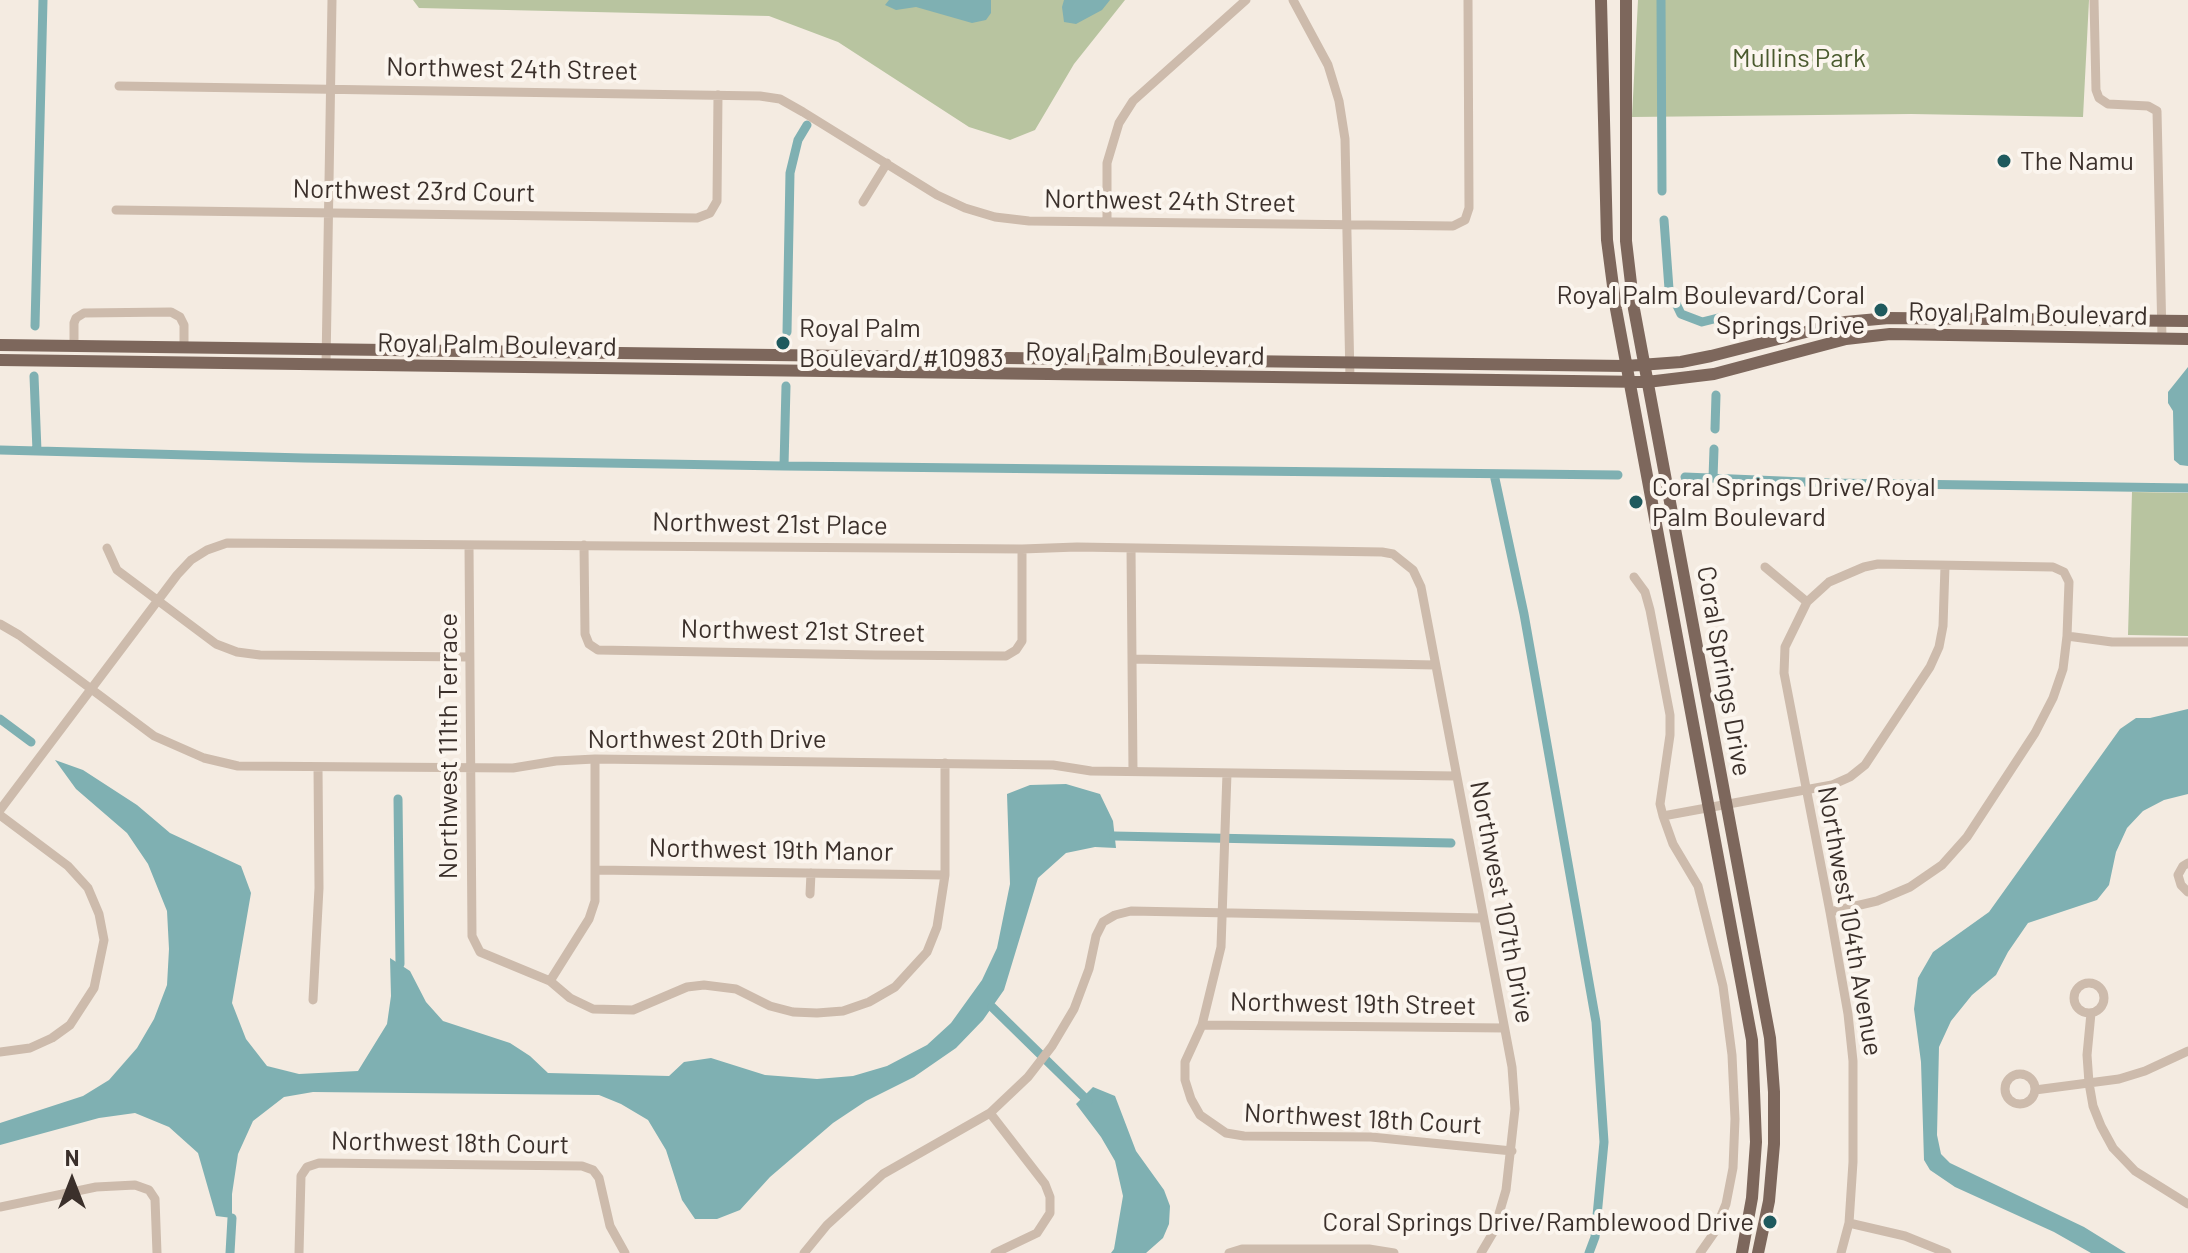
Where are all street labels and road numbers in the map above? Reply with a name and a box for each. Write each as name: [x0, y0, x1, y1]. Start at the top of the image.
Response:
street label: Northwest 24th Street: [386, 51, 638, 87]
street label: Northwest 23rd Court: [292, 173, 536, 209]
street label: Northwest 24th Street: [1044, 183, 1296, 219]
street label: Royal Palm Boulevard: [1908, 296, 2148, 332]
street label: Royal Palm Boulevard: [377, 327, 617, 363]
street label: Royal Palm Boulevard: [1025, 336, 1265, 372]
street label: Northwest 21st Place: [652, 506, 888, 542]
street label: Coral Springs Drive: [1690, 564, 1758, 778]
street label: Northwest 111th Terrace: [432, 613, 464, 879]
street label: Northwest 21st Street: [680, 613, 926, 649]
street label: Northwest 20th Drive: [587, 723, 827, 755]
street label: Northwest 107th Drive: [1463, 778, 1541, 1026]
street label: Northwest 104th Avenue: [1811, 784, 1889, 1058]
street label: Northwest 19th Manor: [648, 832, 894, 868]
street label: Northwest 19th Street: [1230, 986, 1476, 1022]
street label: Northwest 18th Court: [1243, 1097, 1483, 1141]
street label: Northwest 18th Court: [331, 1125, 569, 1161]

